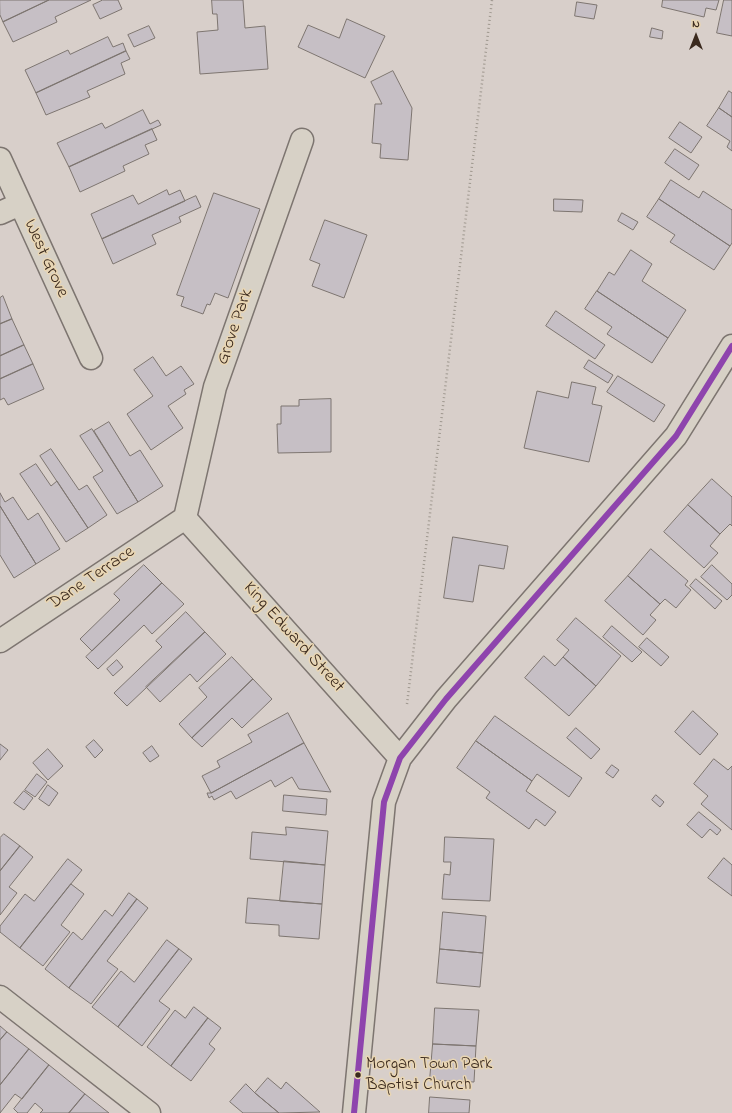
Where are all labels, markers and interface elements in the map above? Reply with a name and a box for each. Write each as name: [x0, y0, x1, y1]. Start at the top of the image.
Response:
north arrow: [676, 16, 716, 56]
text: N: [692, 16, 700, 32]
street label: West Grove: [18, 217, 72, 301]
street label: Grove Park: [213, 286, 259, 368]
street label: Dane Terrace: [45, 542, 139, 616]
street label: King Edward Street: [238, 578, 348, 698]
place label: Morgan Town Park Baptist Church: [366, 1055, 492, 1095]
marker: Morgan Town Park Baptist Church: [353, 1070, 363, 1080]

